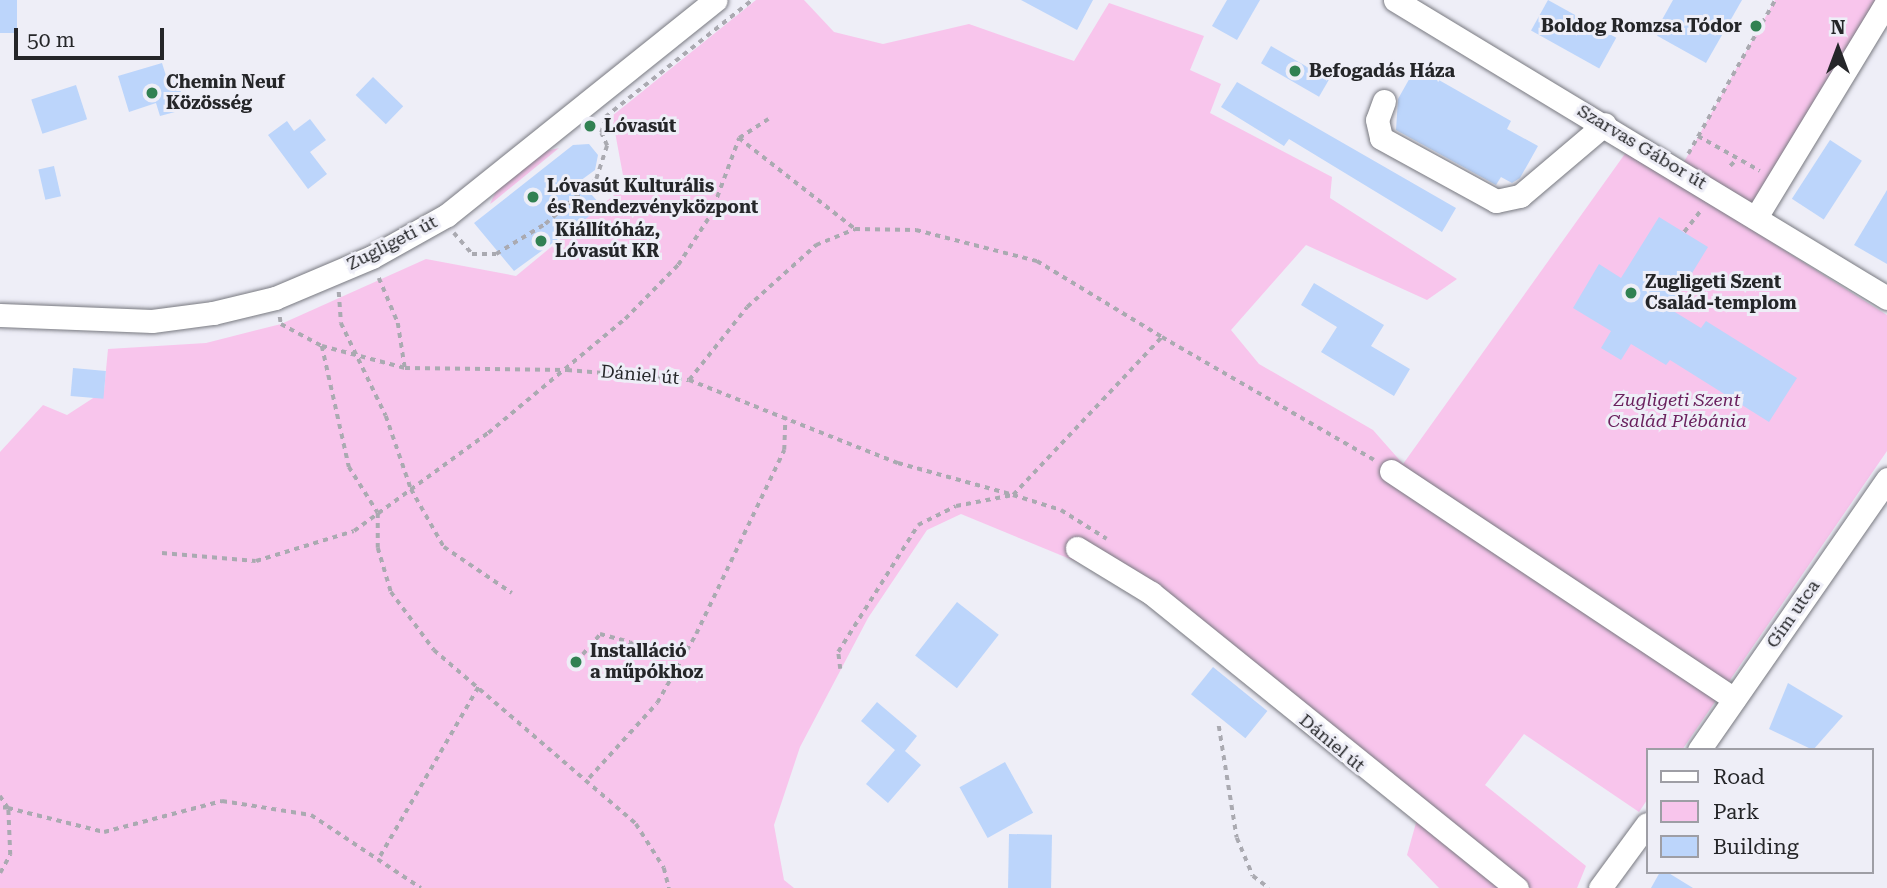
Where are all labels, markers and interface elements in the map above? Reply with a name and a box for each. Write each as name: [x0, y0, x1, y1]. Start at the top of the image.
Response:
scale bar: [18, 14, 168, 58]
north arrow: [1803, 14, 1873, 84]
place label: Boldog Romzsa Tódor: [1541, 15, 1742, 37]
text: N: [1831, 16, 1845, 39]
marker: Boldog Romzsa Tódor: [1748, 18, 1764, 34]
text: 50 m: [27, 28, 75, 52]
place label: Befogadás Háza: [1309, 60, 1455, 82]
marker: Befogadás Háza: [1287, 63, 1303, 79]
place label: Chemin Neuf Közösség: [166, 72, 285, 114]
marker: Chemin Neuf Közösség: [144, 85, 160, 101]
street label: Szarvas Gábor út: [1574, 100, 1710, 194]
place label: Lóvasút: [604, 115, 676, 137]
marker: Lóvasút: [582, 118, 598, 134]
place label: Lóvasút Kulturális és Rendezvényközpont: [547, 176, 758, 218]
marker: Lóvasút Kulturális és Rendezvényközpont: [525, 189, 541, 205]
street label: Zugligeti út: [343, 211, 441, 275]
place label: Kiállítóház, Lóvasút KR: [555, 220, 660, 262]
marker: Kiállítóház, Lóvasút KR: [533, 233, 549, 249]
place label: Zugligeti Szent Család-templom: [1645, 272, 1797, 314]
marker: Zugligeti Szent Család-templom: [1623, 285, 1639, 301]
street label: Dániel út: [600, 361, 680, 389]
park label: Zugligeti Szent Család Plébánia: [1607, 390, 1747, 432]
street label: Gím utca: [1762, 576, 1824, 652]
place label: Installáció a műpókhoz: [590, 641, 703, 684]
marker: Installáció a műpókhoz: [568, 654, 584, 670]
street label: Dániel út: [1295, 709, 1369, 777]
legend: [1646, 748, 1873, 874]
text: Road: [1713, 765, 1765, 789]
text: Park: [1713, 800, 1759, 824]
text: Building: [1713, 835, 1799, 859]

